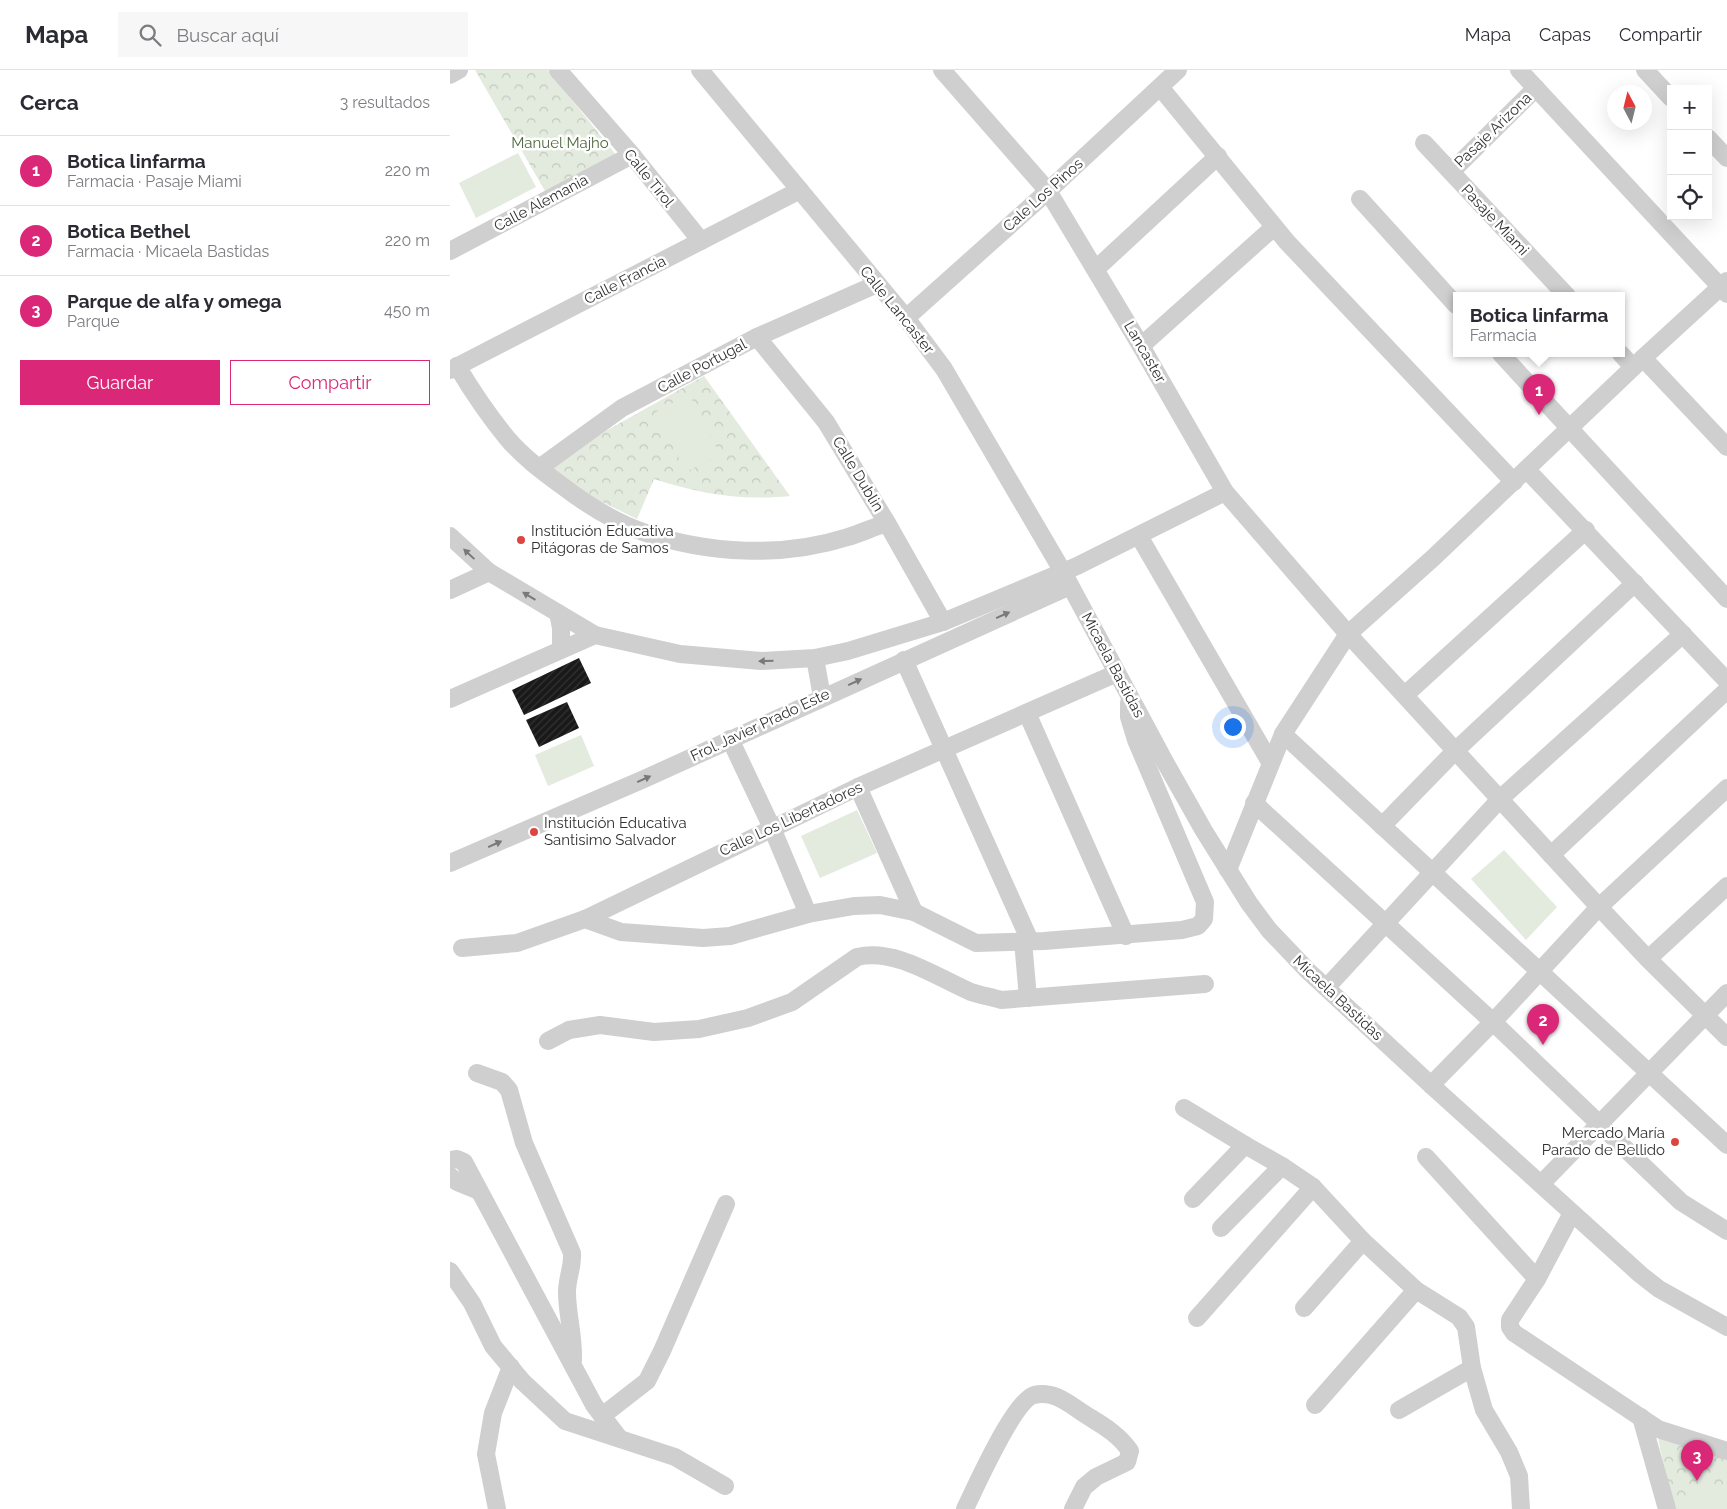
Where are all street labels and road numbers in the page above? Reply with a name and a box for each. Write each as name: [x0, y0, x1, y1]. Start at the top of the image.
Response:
street label: Pasaje Arizona: [1451, 89, 1535, 171]
street label: Calle Tirol: [620, 145, 678, 211]
street label: Cale Los Pinos: [999, 154, 1087, 236]
street label: Calle Alemania: [491, 171, 591, 235]
street label: Pasaje Miami: [1458, 181, 1532, 259]
street label: Calle Francia: [581, 252, 669, 308]
street label: Calle Lancaster: [856, 263, 938, 358]
street label: Lancaster: [1120, 318, 1170, 387]
street label: Calle Portugal: [654, 335, 750, 397]
street label: Calle Dublin: [829, 433, 887, 515]
street label: Micaela Bastidas: [1078, 609, 1148, 721]
street label: Frol. Javier Prado Este: [688, 685, 833, 765]
street label: Calle Los Libertadores: [717, 778, 865, 860]
street label: Micaela Bastidas: [1289, 952, 1387, 1044]

